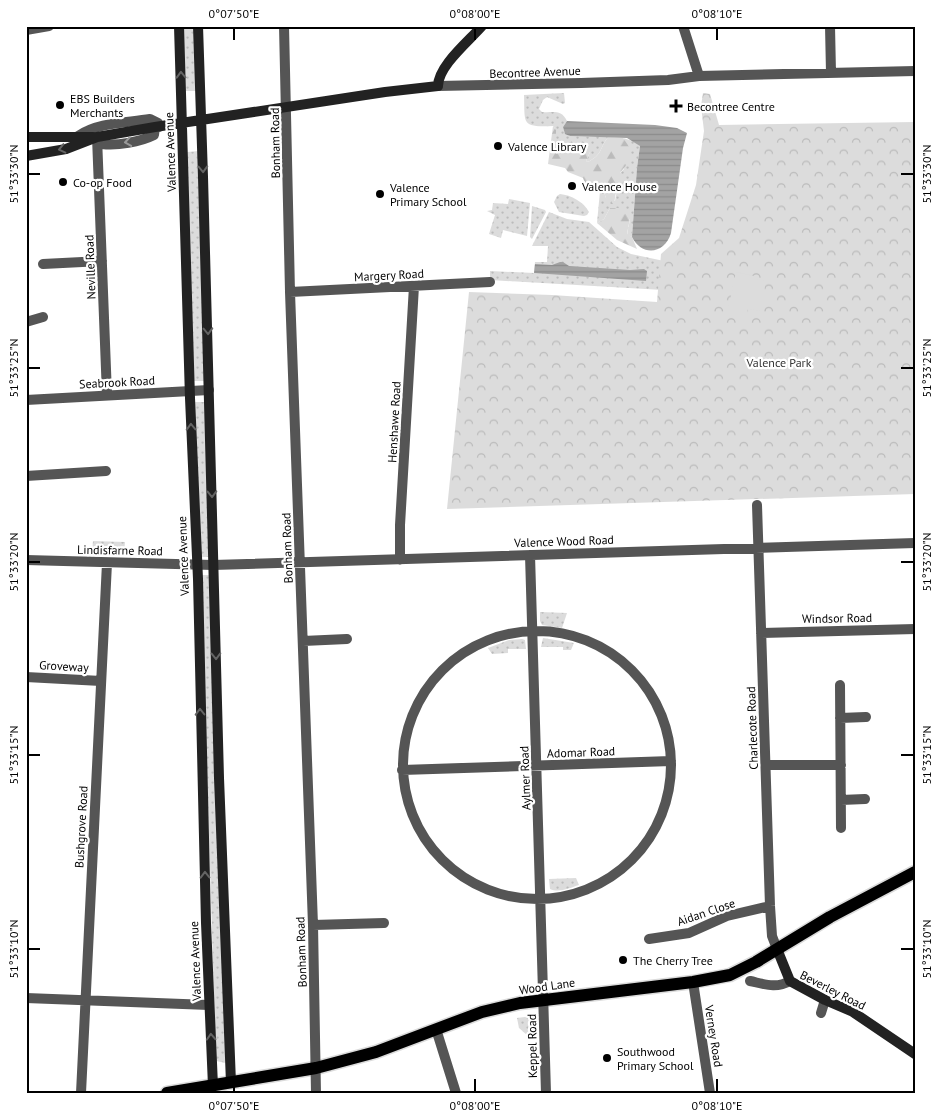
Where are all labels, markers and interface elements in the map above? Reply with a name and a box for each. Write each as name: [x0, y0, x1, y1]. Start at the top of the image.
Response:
text: 0°07'50"E: [209, 6, 259, 21]
text: 0°08'00"E: [450, 6, 500, 21]
text: 0°08'10"E: [692, 6, 742, 21]
street label: Becontree Avenue: [489, 63, 581, 81]
one-way arrow: [175, 70, 186, 78]
place label: EBS Builders Merchants: [70, 91, 135, 120]
marker: EBS Builders Merchants: [54, 99, 66, 111]
marker: Becontree Centre: [669, 99, 683, 113]
place label: Becontree Centre: [687, 99, 775, 114]
street label: Bonham Road: [267, 107, 283, 179]
street label: Valence Avenue: [161, 112, 179, 193]
one-way arrow: [123, 136, 132, 146]
place label: Valence Library: [507, 139, 587, 154]
marker: Valence Library: [492, 140, 504, 152]
one-way arrow: [58, 143, 67, 154]
text: 51°33'30"N: [6, 144, 21, 204]
text: 51°33'30"N: [919, 144, 934, 204]
one-way arrow: [198, 165, 209, 173]
place label: Co-op Food: [73, 175, 132, 190]
marker: Co-op Food: [57, 176, 69, 188]
place label: Valence House: [581, 179, 657, 194]
place label: Valence Primary School: [389, 180, 467, 209]
marker: Valence House: [566, 180, 578, 192]
marker: Valence Primary School: [374, 188, 386, 200]
street label: Neville Road: [81, 234, 99, 300]
street label: Margery Road: [354, 266, 424, 284]
one-way arrow: [202, 328, 213, 336]
text: 51°33'25"N: [6, 338, 21, 398]
text: 51°33'25"N: [919, 338, 934, 398]
park label: Valence Park: [746, 355, 812, 370]
street label: Seabrook Road: [79, 373, 155, 391]
street label: Henshawe Road: [384, 381, 404, 463]
one-way arrow: [186, 423, 196, 431]
one-way arrow: [207, 490, 217, 498]
street label: Bonham Road: [278, 512, 296, 584]
street label: Valence Avenue: [174, 516, 192, 597]
text: 51°33'20"N: [6, 532, 21, 592]
street label: Valence Wood Road: [513, 532, 614, 550]
text: 51°33'20"N: [919, 532, 934, 592]
street label: Lindisfarne Road: [77, 542, 163, 558]
street label: Windsor Road: [802, 610, 872, 626]
one-way arrow: [211, 652, 221, 660]
street label: Groveway: [39, 657, 90, 675]
street label: Charlecote Road: [743, 686, 761, 770]
one-way arrow: [195, 708, 205, 716]
text: 51°33'15"N: [6, 725, 21, 785]
text: 51°33'15"N: [919, 725, 934, 785]
street label: Adomar Road: [547, 743, 615, 761]
street label: Aylmer Road: [516, 746, 534, 810]
street label: Bushgrove Road: [71, 786, 91, 868]
one-way arrow: [200, 870, 210, 878]
street label: Aidan Close: [675, 895, 737, 929]
street label: Bonham Road: [292, 916, 310, 988]
text: 51°33'10"N: [6, 919, 21, 979]
text: 51°33'10"N: [919, 919, 934, 979]
street label: Valence Avenue: [186, 921, 204, 1002]
place label: The Cherry Tree: [633, 953, 713, 968]
marker: The Cherry Tree: [617, 954, 629, 966]
street label: Beverley Road: [798, 967, 868, 1013]
street label: Wood Lane: [518, 975, 576, 997]
street label: Verney Road: [702, 1003, 726, 1068]
street label: Keppel Road: [524, 1014, 540, 1078]
one-way arrow: [205, 1033, 216, 1041]
place label: Southwood Primary School: [617, 1044, 694, 1073]
marker: Southwood Primary School: [601, 1052, 613, 1064]
text: 0°07'50"E: [209, 1098, 259, 1113]
text: 0°08'00"E: [450, 1098, 500, 1113]
text: 0°08'10"E: [692, 1098, 742, 1113]

